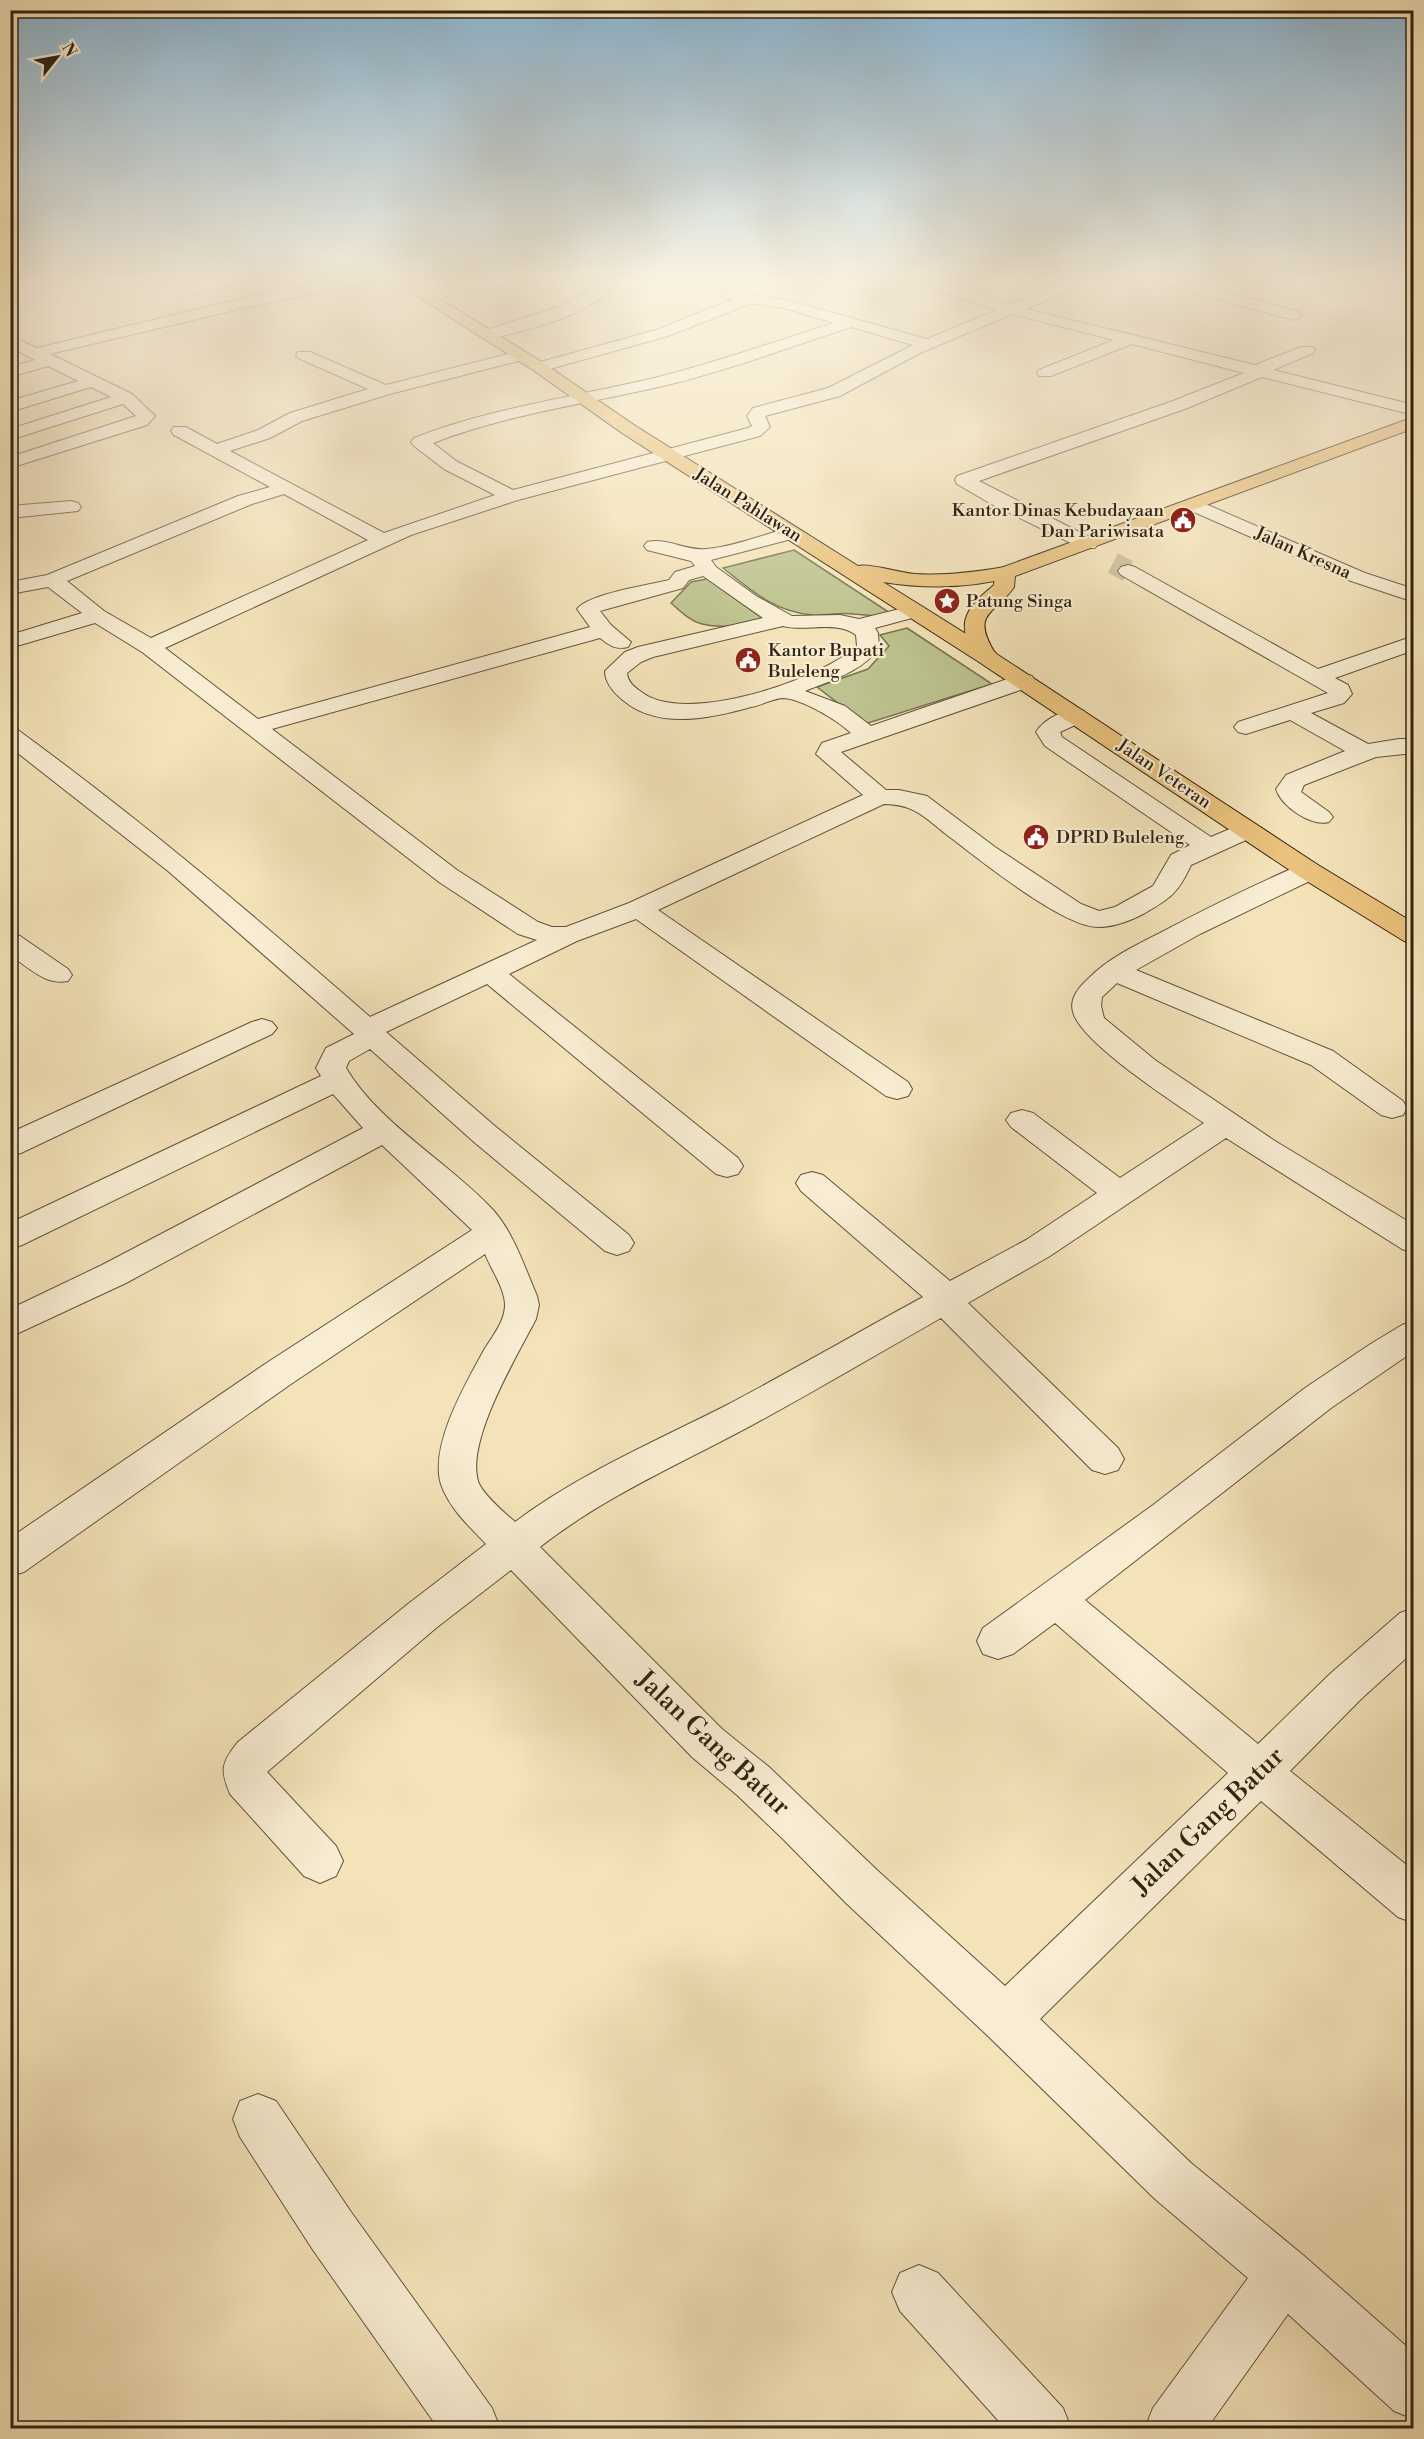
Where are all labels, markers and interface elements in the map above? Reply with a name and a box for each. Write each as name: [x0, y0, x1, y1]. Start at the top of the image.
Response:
north arrow: [27, 27, 87, 87]
text: N: [57, 39, 81, 61]
street label: Jalan Pahlawan: [689, 462, 807, 548]
place label: Kantor Dinas Kebudayaan Dan Pariwisata: [952, 499, 1165, 543]
public building icon: Kantor Dinas Kebudayaan Dan Pariwisata: [1168, 505, 1198, 535]
street label: Jalan Kresna: [1250, 521, 1356, 585]
place icon: Patung Singa: [932, 586, 962, 616]
place label: Patung Singa: [966, 590, 1073, 613]
place label: Kantor Bupati Buleleng: [767, 639, 884, 683]
public building icon: Kantor Bupati Buleleng: [733, 645, 763, 675]
street label: Jalan Veteran: [1112, 733, 1216, 814]
public building icon: DPRD Buleleng: [1021, 822, 1051, 852]
place label: DPRD Buleleng: [1056, 826, 1185, 849]
street label: Jalan Gang Batur: [629, 1663, 797, 1823]
street label: Jalan Gang Batur: [1125, 1740, 1291, 1902]

